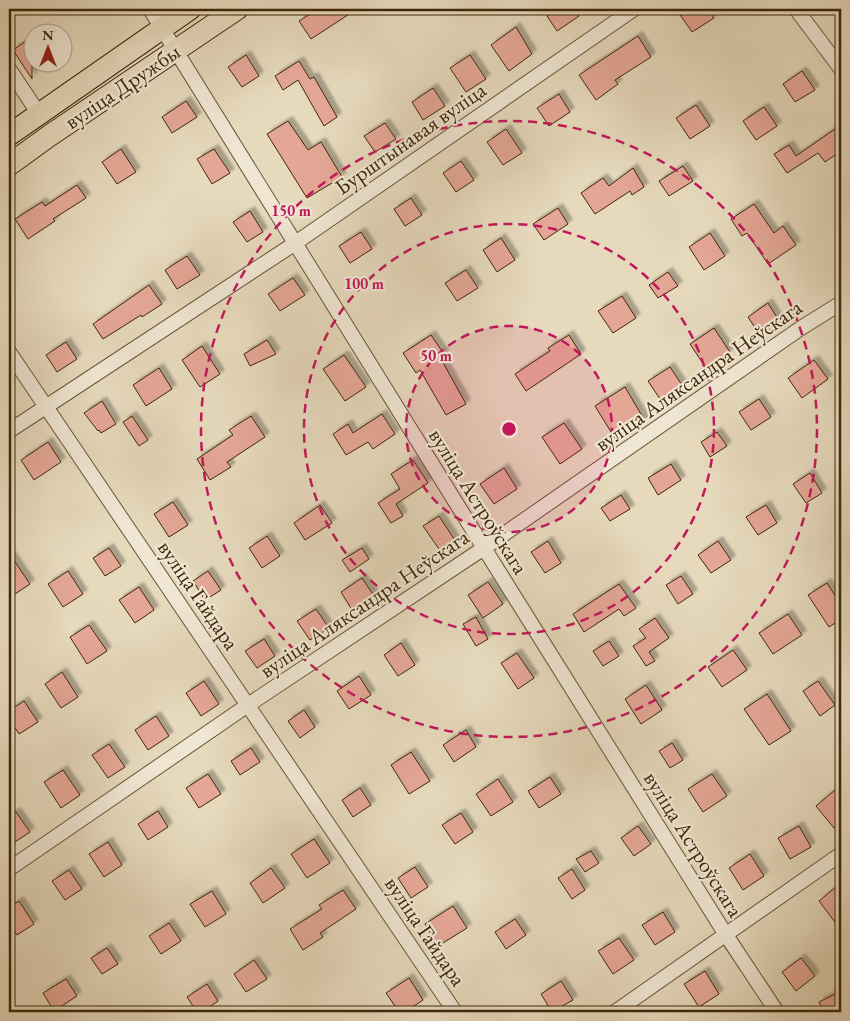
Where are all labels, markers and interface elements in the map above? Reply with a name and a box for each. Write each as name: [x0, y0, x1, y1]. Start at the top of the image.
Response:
north arrow: [22, 22, 72, 72]
text: N: [42, 26, 54, 44]
street label: вуліца Дружбы: [59, 37, 186, 136]
street label: Бурштынавая вуліца: [329, 75, 492, 201]
text: 150 m: [271, 201, 311, 220]
text: 100 m: [344, 274, 384, 293]
street label: вуліца Аляксандра Неўскага: [589, 293, 808, 458]
text: 50 m: [420, 346, 452, 365]
centre of rings: [500, 420, 518, 438]
street label: вуліца Астроўскага: [422, 423, 535, 580]
street label: вуліца Аляксандра Неўскага: [254, 522, 475, 684]
street label: вуліца Гайдара: [151, 535, 246, 656]
street label: вуліца Астроўскага: [637, 766, 750, 923]
street label: вуліца Гайдара: [378, 871, 473, 992]

